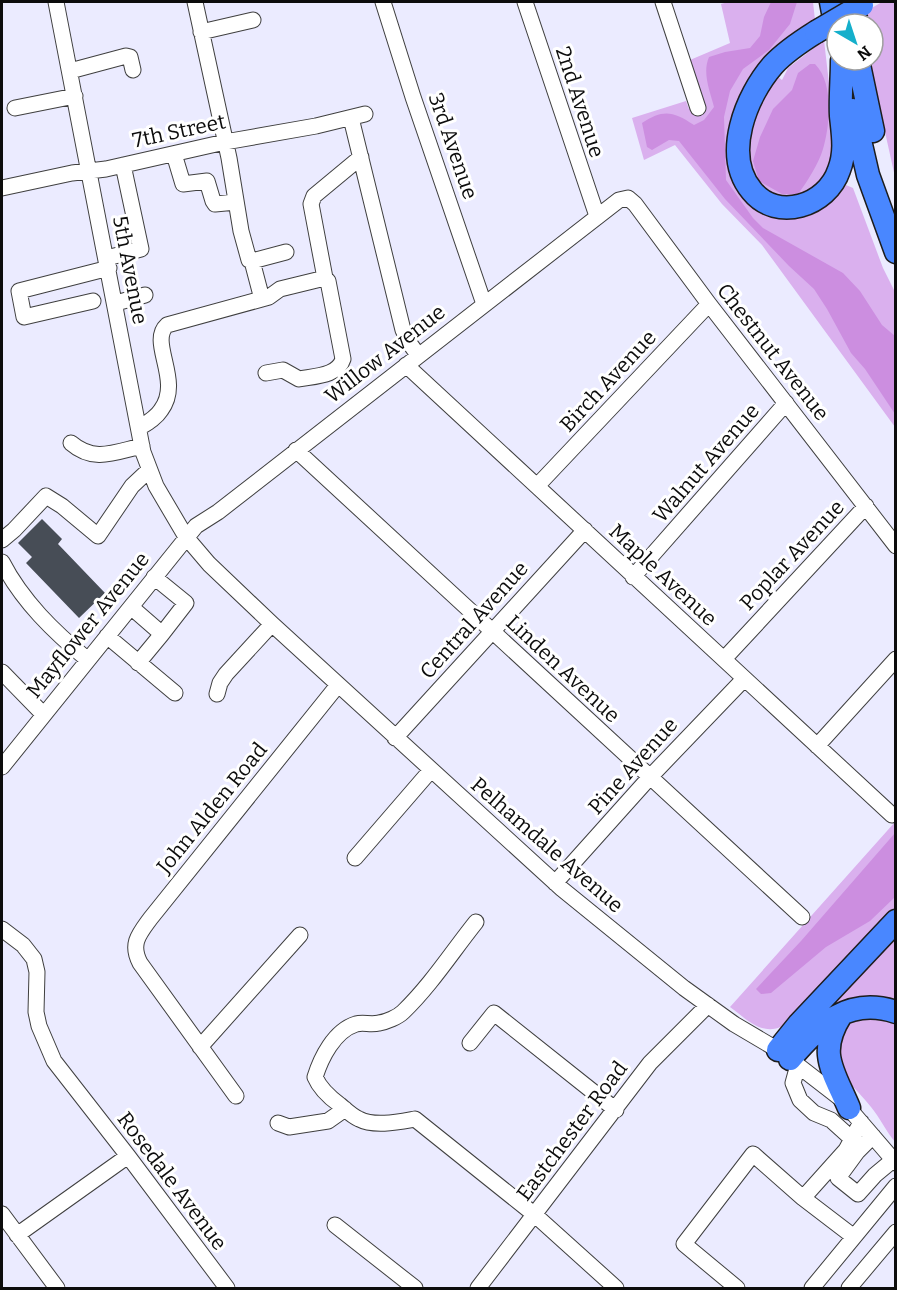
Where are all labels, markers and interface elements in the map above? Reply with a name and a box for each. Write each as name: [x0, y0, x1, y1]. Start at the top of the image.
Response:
north arrow: [825, 12, 885, 72]
text: N: [853, 42, 875, 65]
street label: 2nd Avenue: [550, 43, 610, 161]
street label: 3rd Avenue: [423, 89, 483, 203]
street label: 7th Street: [130, 108, 228, 154]
street label: 5th Avenue: [107, 214, 153, 326]
street label: Chestnut Avenue: [711, 278, 835, 426]
street label: Willow Avenue: [320, 299, 450, 409]
street label: Birch Avenue: [554, 325, 662, 437]
street label: Walnut Avenue: [647, 398, 765, 528]
street label: Poplar Avenue: [734, 494, 850, 616]
street label: Maple Avenue: [604, 518, 722, 632]
street label: Mayflower Avenue: [21, 547, 155, 703]
street label: Central Avenue: [414, 556, 534, 684]
street label: Linden Avenue: [501, 610, 625, 728]
street label: Pine Avenue: [583, 712, 683, 820]
street label: John Alden Road: [151, 737, 273, 879]
street label: Pelhamdale Avenue: [465, 772, 629, 918]
street label: Eastchester Road: [511, 1056, 633, 1206]
street label: Rosedale Avenue: [112, 1107, 232, 1255]

